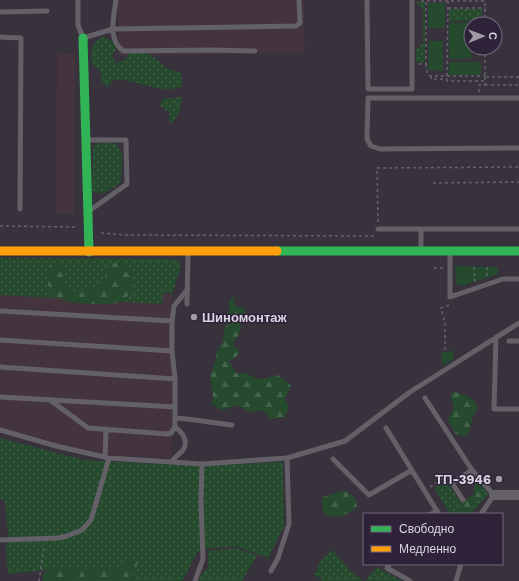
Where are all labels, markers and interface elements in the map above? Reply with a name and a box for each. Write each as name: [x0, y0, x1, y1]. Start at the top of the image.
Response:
north arrow: [463, 16, 503, 56]
text: С: [486, 32, 499, 40]
place label: Шиномонтаж: [202, 310, 288, 325]
marker: Шиномонтаж: [189, 312, 199, 322]
place label: ТП-3946: [435, 472, 491, 487]
marker: ТП-3946: [494, 474, 504, 484]
legend: [363, 513, 503, 565]
text: Свободно: [399, 522, 454, 536]
text: Медленно: [399, 542, 456, 556]

